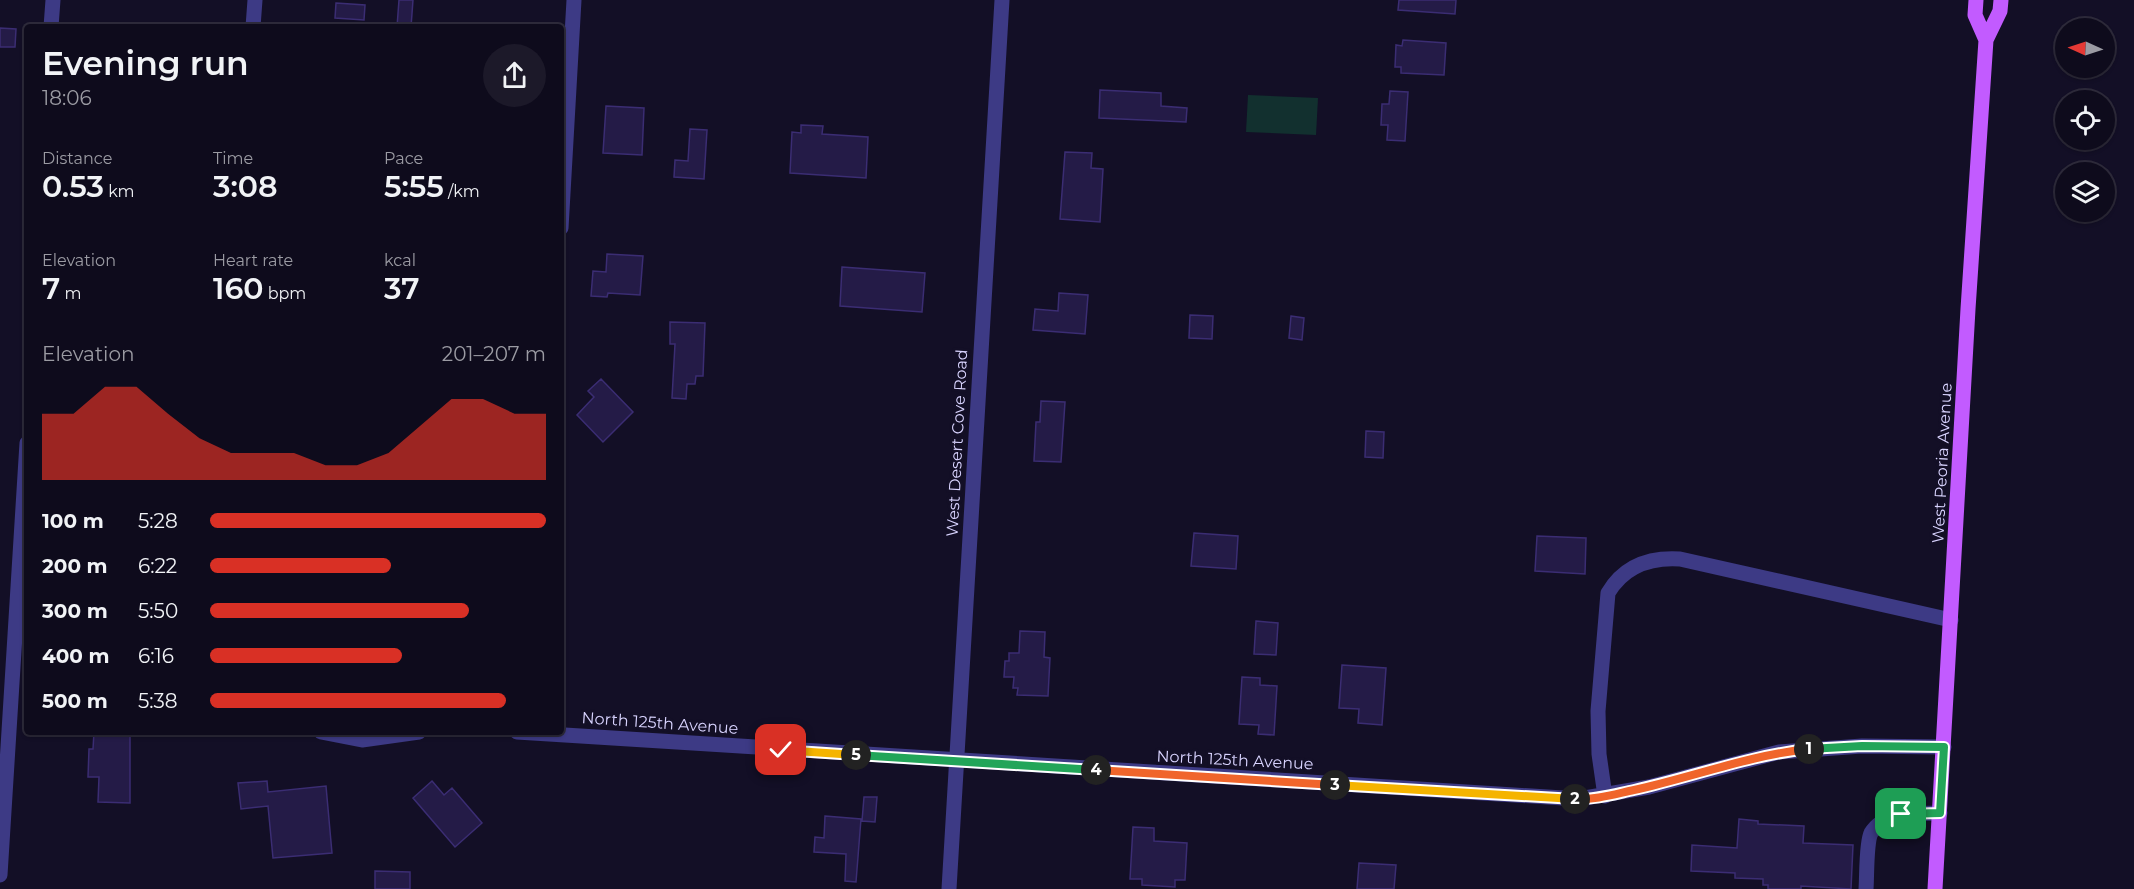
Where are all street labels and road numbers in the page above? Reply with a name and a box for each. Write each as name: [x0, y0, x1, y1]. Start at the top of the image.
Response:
street label: West Desert Cove Road: [943, 349, 971, 537]
street label: West Peoria Avenue: [1928, 382, 1956, 544]
street label: North 125th Avenue: [581, 708, 739, 738]
street label: North 125th Avenue: [1156, 746, 1314, 774]

